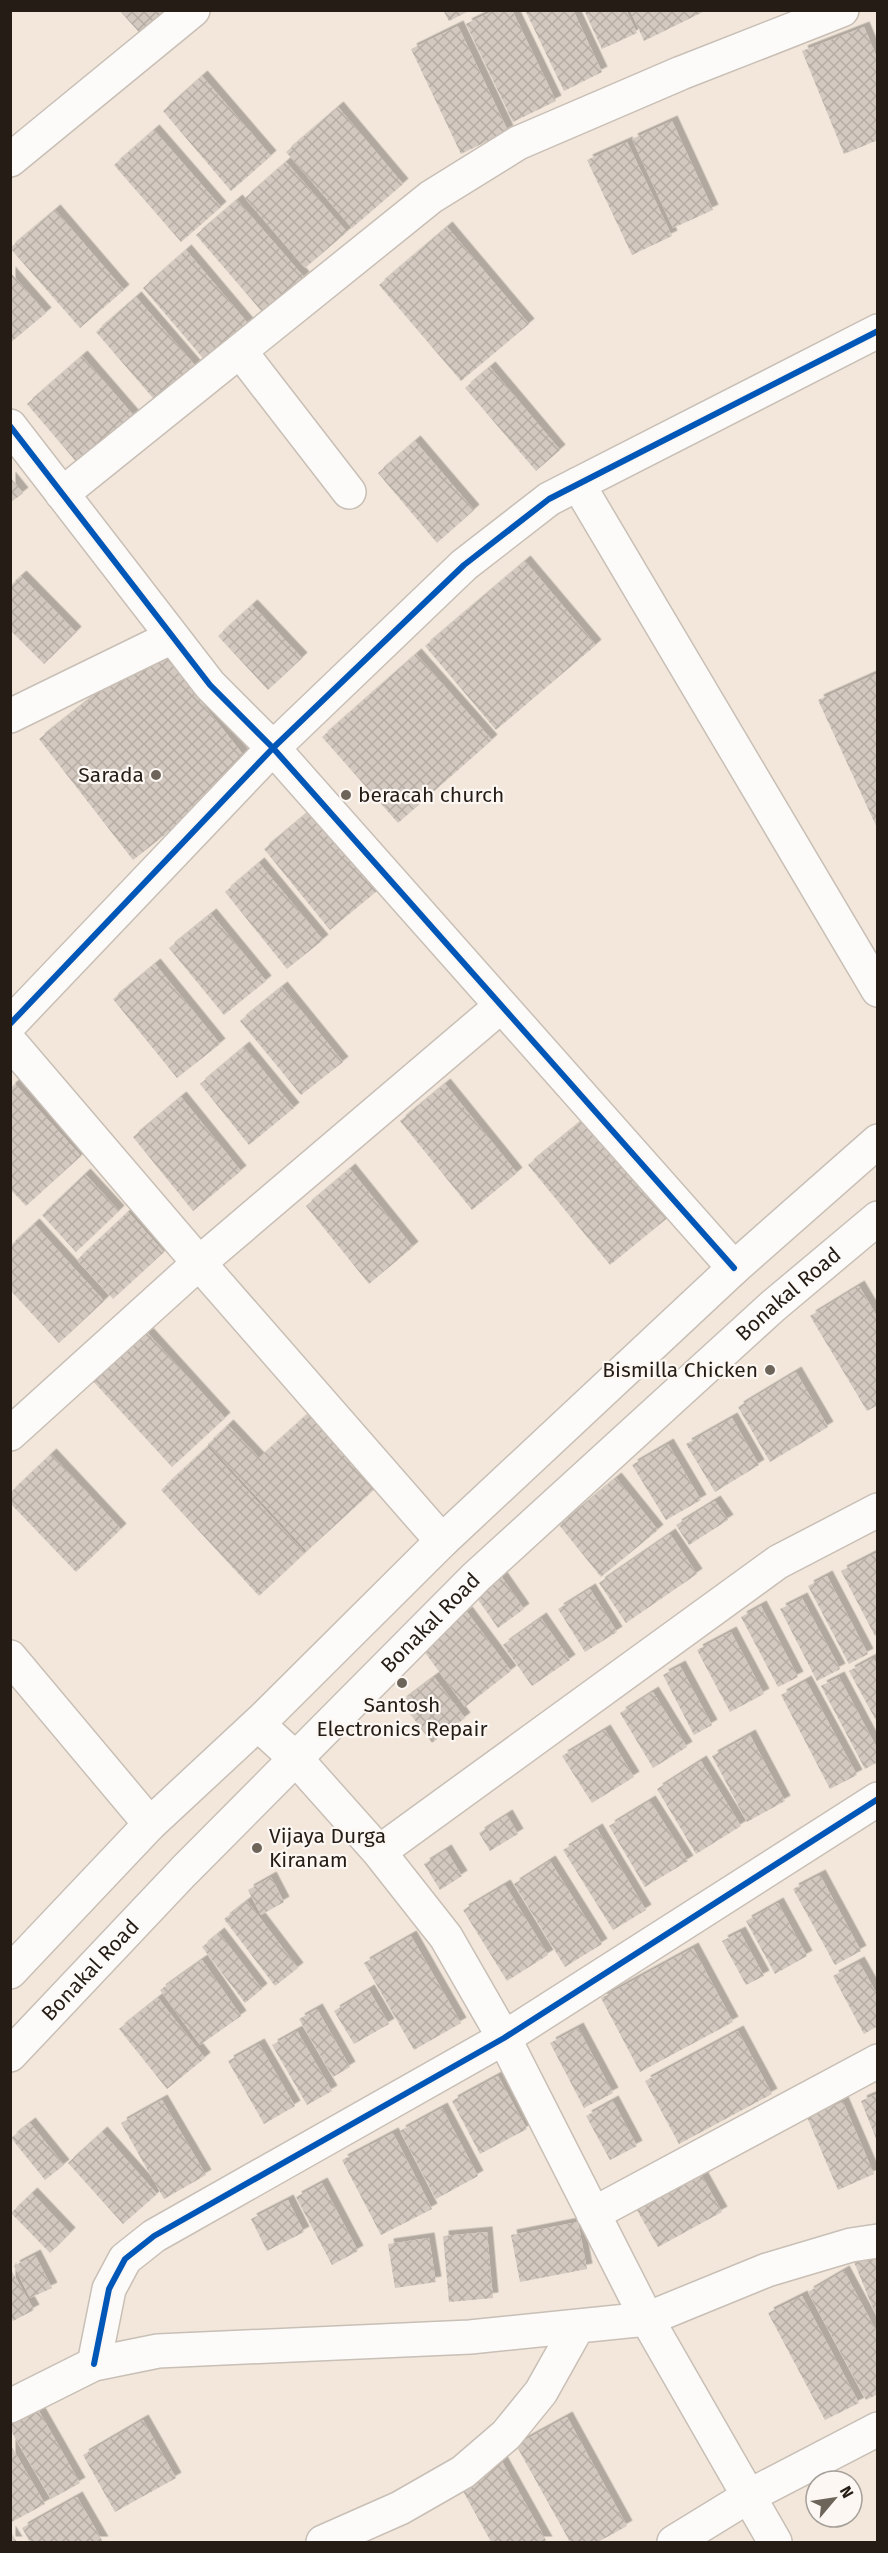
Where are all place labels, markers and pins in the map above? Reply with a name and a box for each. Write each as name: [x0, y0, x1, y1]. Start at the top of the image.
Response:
place label: Sarada: [78, 762, 144, 788]
marker: Sarada: [149, 768, 163, 782]
place label: beracah church: [358, 782, 504, 808]
marker: beracah church: [339, 788, 353, 802]
place label: Bismilla Chicken: [602, 1357, 758, 1383]
marker: Bismilla Chicken: [763, 1363, 777, 1377]
marker: Santosh Electronics Repair: [395, 1676, 409, 1690]
place label: Santosh Electronics Repair: [316, 1692, 488, 1742]
place label: Vijaya Durga Kiranam: [269, 1823, 386, 1873]
marker: Vijaya Durga Kiranam: [250, 1841, 264, 1855]

